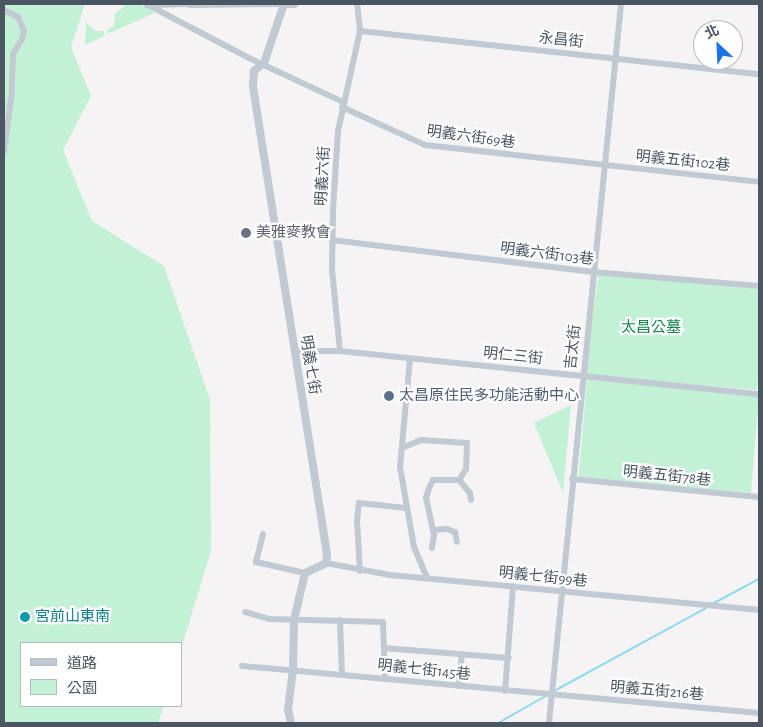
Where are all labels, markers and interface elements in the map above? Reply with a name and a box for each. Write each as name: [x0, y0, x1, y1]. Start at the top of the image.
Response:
north arrow: [693, 20, 743, 70]
text: 北: [703, 23, 721, 42]
street label: 永昌街: [538, 29, 584, 51]
street label: 明義六街69巷: [426, 122, 516, 152]
street label: 明義六街: [312, 146, 334, 206]
street label: 明義五街102巷: [635, 147, 731, 175]
place label: 美雅麥教會: [256, 224, 331, 242]
marker: 美雅麥教會: [240, 227, 252, 239]
street label: 明義六街103巷: [499, 239, 595, 269]
park label: 太昌公墓: [621, 319, 681, 337]
street label: 吉太街: [562, 324, 584, 370]
street label: 明義七街: [296, 334, 324, 396]
street label: 明仁三街: [482, 344, 544, 368]
place label: 太昌原住民多功能活動中心: [399, 387, 579, 405]
marker: 太昌原住民多功能活動中心: [383, 390, 395, 402]
street label: 明義五街78巷: [622, 462, 712, 490]
street label: 明義七街99巷: [498, 563, 588, 591]
place label: 宮前山東南: [35, 608, 110, 626]
marker: 宮前山東南: [19, 611, 31, 623]
legend: [20, 642, 182, 707]
text: 道路: [67, 656, 97, 671]
street label: 明義七街145巷: [376, 656, 472, 684]
street label: 明義五街216巷: [609, 678, 705, 704]
text: 公園: [67, 681, 97, 696]

